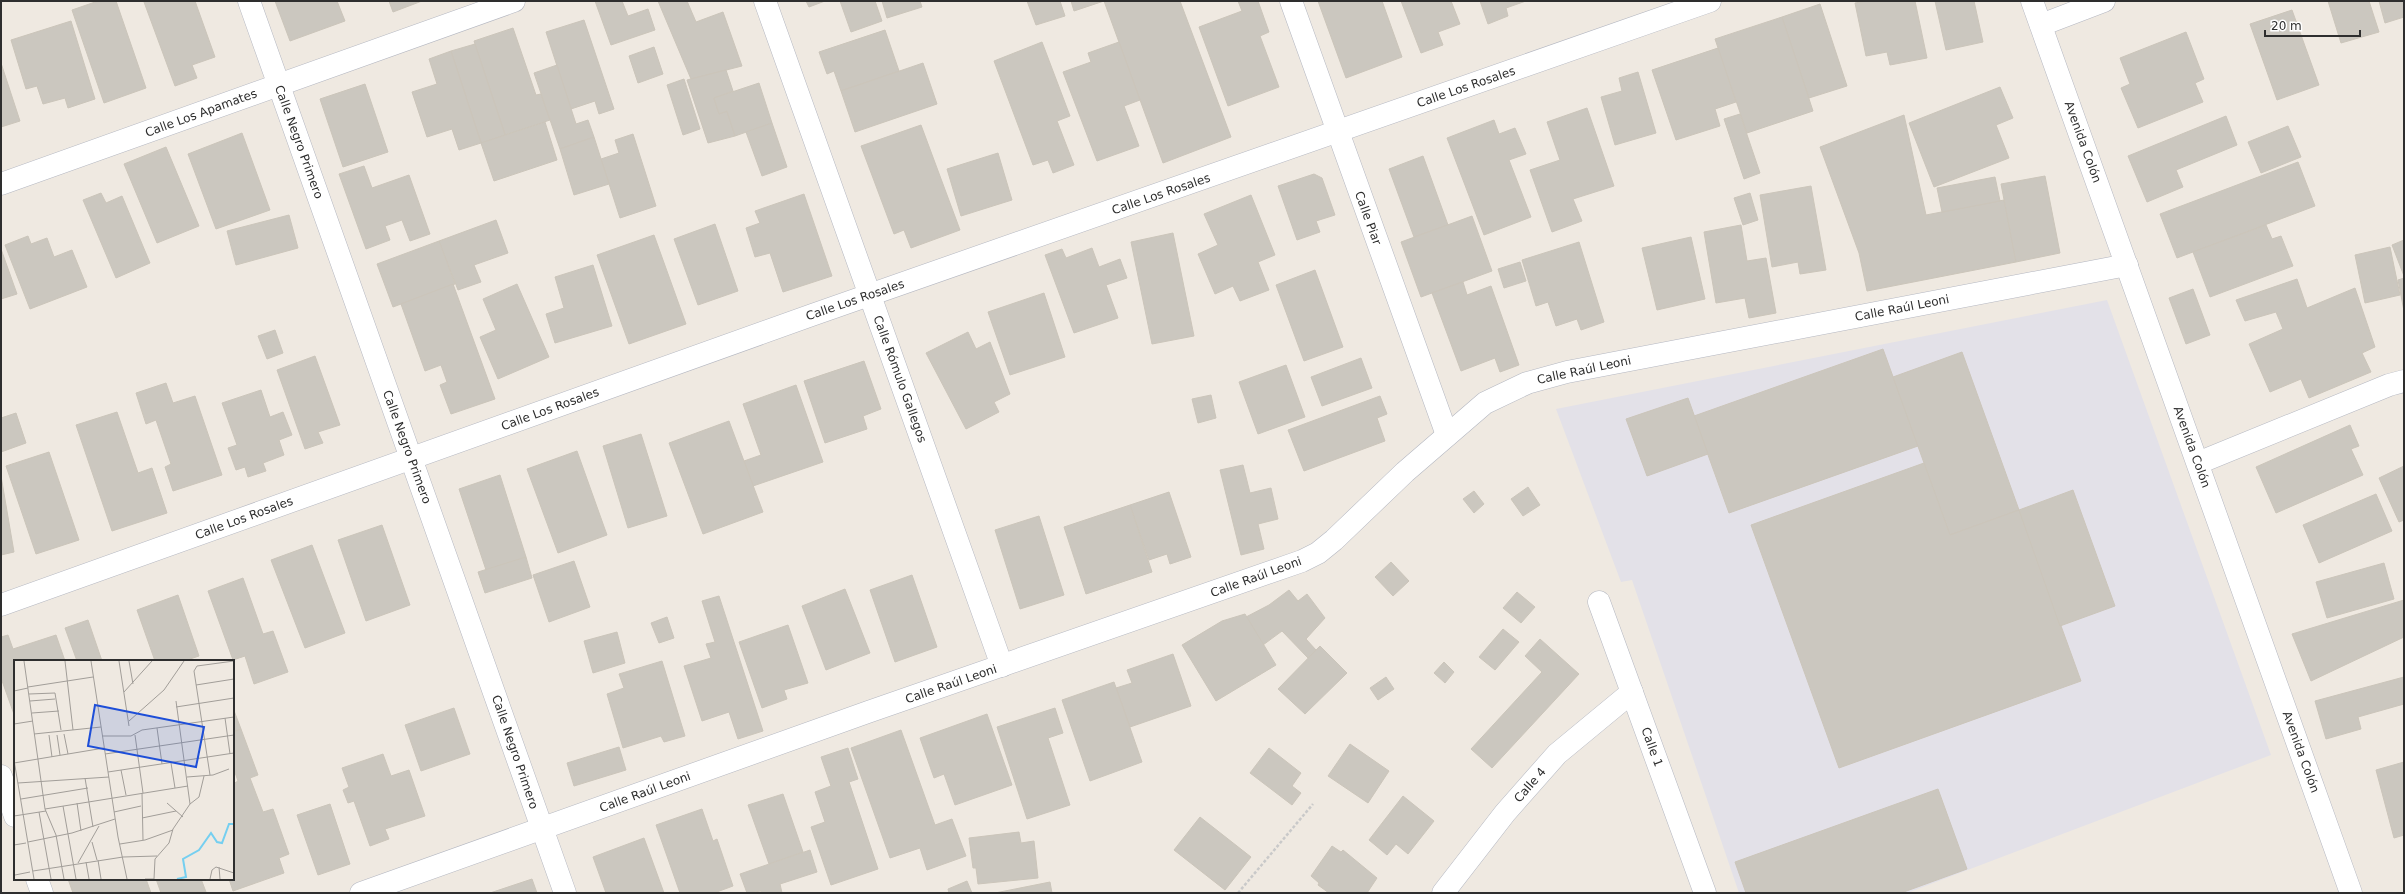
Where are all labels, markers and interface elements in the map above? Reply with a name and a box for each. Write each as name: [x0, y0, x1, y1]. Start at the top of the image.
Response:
scale bar: [2265, 12, 2360, 38]
text: 20 m: [2271, 19, 2302, 33]
street label: Calle Los Rosales: [1415, 64, 1517, 110]
street label: Calle Negro Primero: [272, 83, 326, 201]
street label: Calle Los Apamates: [143, 86, 259, 140]
street label: Avenida Colón: [2062, 99, 2104, 185]
street label: Calle Los Rosales: [1110, 171, 1212, 217]
street label: Calle Piar: [1352, 189, 1384, 247]
street label: Calle Los Rosales: [804, 277, 906, 323]
street label: Calle Raúl Leoni: [1854, 292, 1950, 324]
street label: Calle Rómulo Gallegos: [870, 313, 930, 445]
street label: Calle Raúl Leoni: [1536, 353, 1632, 387]
street label: Calle Los Rosales: [499, 385, 601, 433]
street label: Calle Negro Primero: [380, 388, 434, 506]
street label: Avenida Colón: [2171, 404, 2213, 490]
street label: Calle Los Rosales: [193, 494, 295, 542]
street label: Calle Raúl Leoni: [1209, 554, 1303, 600]
inset map: [14, 660, 234, 880]
street label: Calle Raúl Leoni: [903, 662, 999, 706]
street label: Calle Negro Primero: [489, 693, 541, 811]
street label: Avenida Colón: [2280, 709, 2322, 795]
street label: Calle 1: [1638, 725, 1666, 769]
street label: Calle 4: [1511, 765, 1549, 805]
street label: Calle Raúl Leoni: [598, 769, 692, 815]

